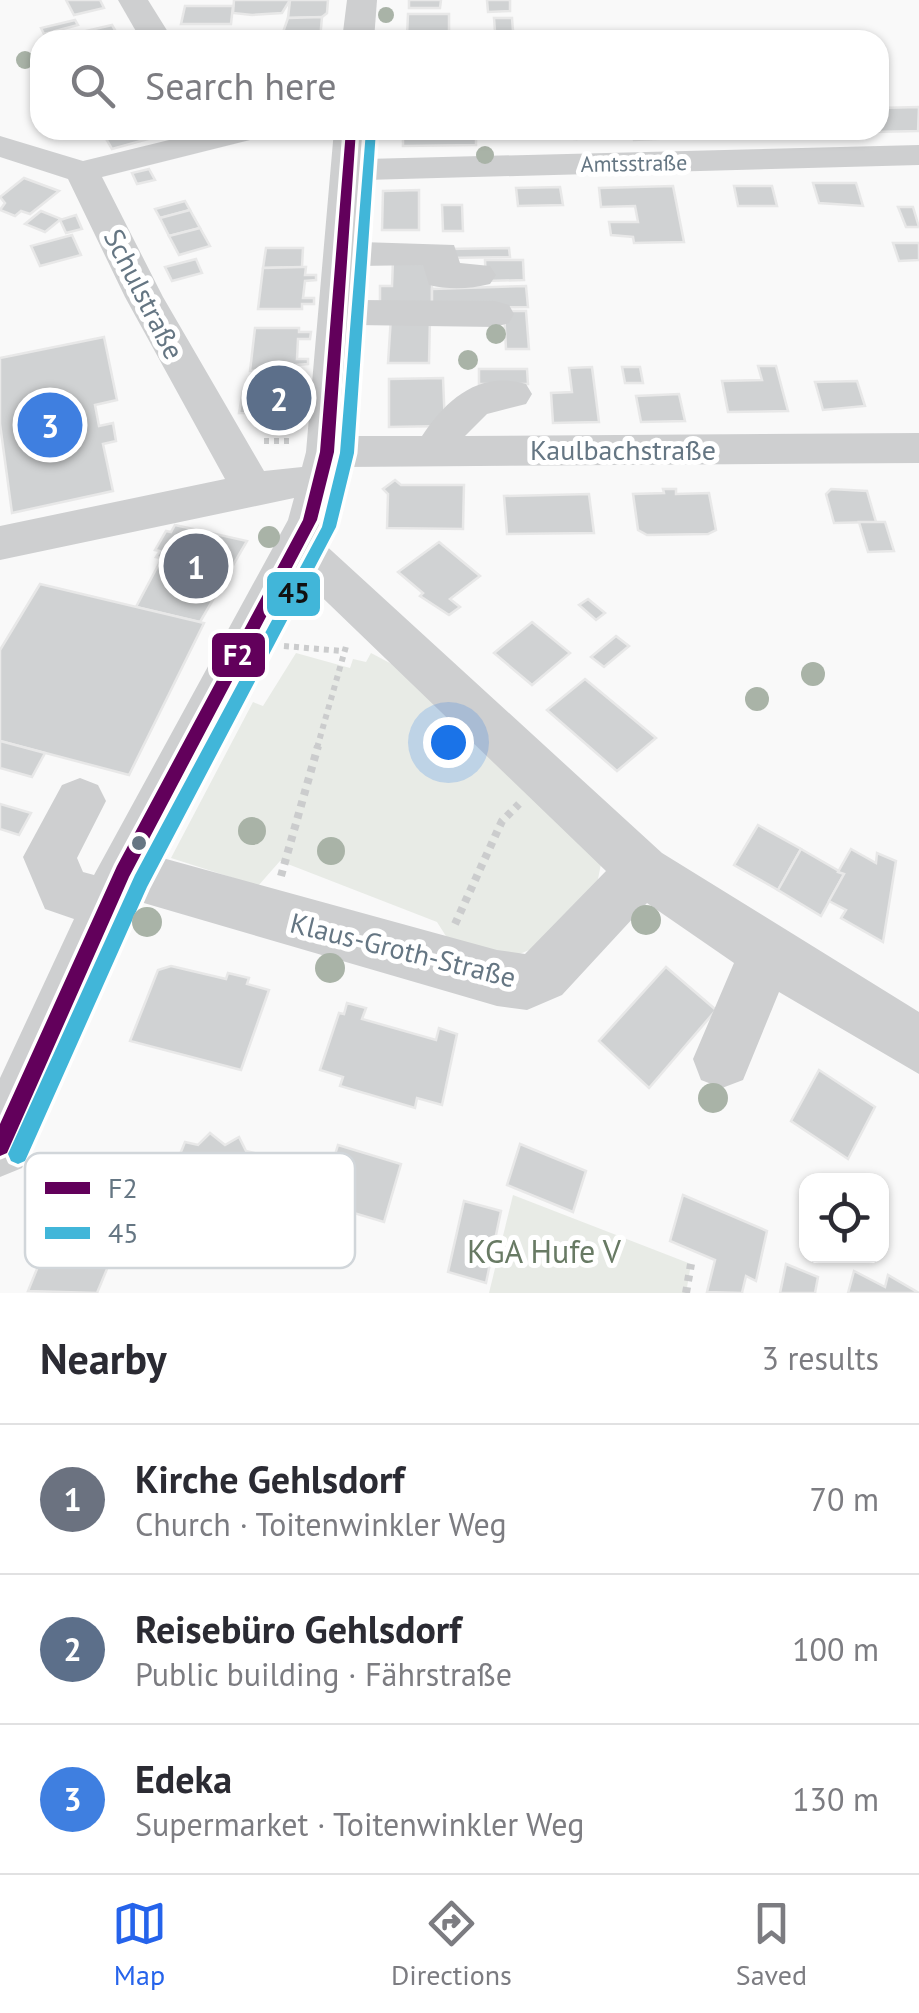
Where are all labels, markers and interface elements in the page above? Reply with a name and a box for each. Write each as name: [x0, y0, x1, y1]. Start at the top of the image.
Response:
search box: [30, 30, 889, 140]
icon: search: [65, 58, 120, 113]
text: Search here: [145, 61, 337, 110]
street label: Amtsstraße: [580, 148, 688, 178]
street label: Schulstraße: [96, 222, 193, 365]
pin: 2: [246, 360, 312, 436]
pin: 3: [18, 388, 82, 462]
street label: Kaulbachstraße: [530, 431, 716, 468]
pin: 1: [164, 528, 228, 604]
line badge: 45: [265, 570, 322, 618]
text: 45: [278, 574, 310, 611]
line badge: F2: [210, 631, 267, 679]
text: F2: [223, 636, 253, 673]
your location: [423, 717, 474, 768]
unlabelled marker: [129, 833, 149, 853]
street label: Klaus-Groth-Straße: [286, 904, 520, 995]
legend: [25, 1153, 355, 1268]
text: F2: [108, 1169, 138, 1206]
map controls: [799, 1173, 889, 1263]
button: locate: [799, 1173, 889, 1263]
text: 45: [108, 1214, 139, 1251]
park label: KGA Hufe V: [467, 1230, 622, 1272]
text: Nearby: [40, 1331, 167, 1386]
text: 3 results: [761, 1337, 879, 1379]
text: Kirche Gehlsdorf: [135, 1454, 405, 1503]
text: 1: [63, 1478, 82, 1520]
text: 70 m: [810, 1478, 879, 1520]
text: Church · Toitenwinkler Weg: [135, 1503, 507, 1545]
text: Reisebüro Gehlsdorf: [135, 1604, 461, 1653]
text: 2: [63, 1628, 82, 1670]
text: 100 m: [792, 1628, 879, 1670]
text: Public building · Fährstraße: [135, 1653, 512, 1695]
text: Edeka: [135, 1754, 232, 1803]
text: 3: [63, 1778, 82, 1820]
text: 130 m: [792, 1778, 879, 1820]
text: Supermarket · Toitenwinkler Weg: [135, 1803, 584, 1845]
tab: Map: [112, 1896, 167, 1993]
tab: Directions: [391, 1896, 512, 1993]
tab: Saved: [736, 1896, 807, 1993]

